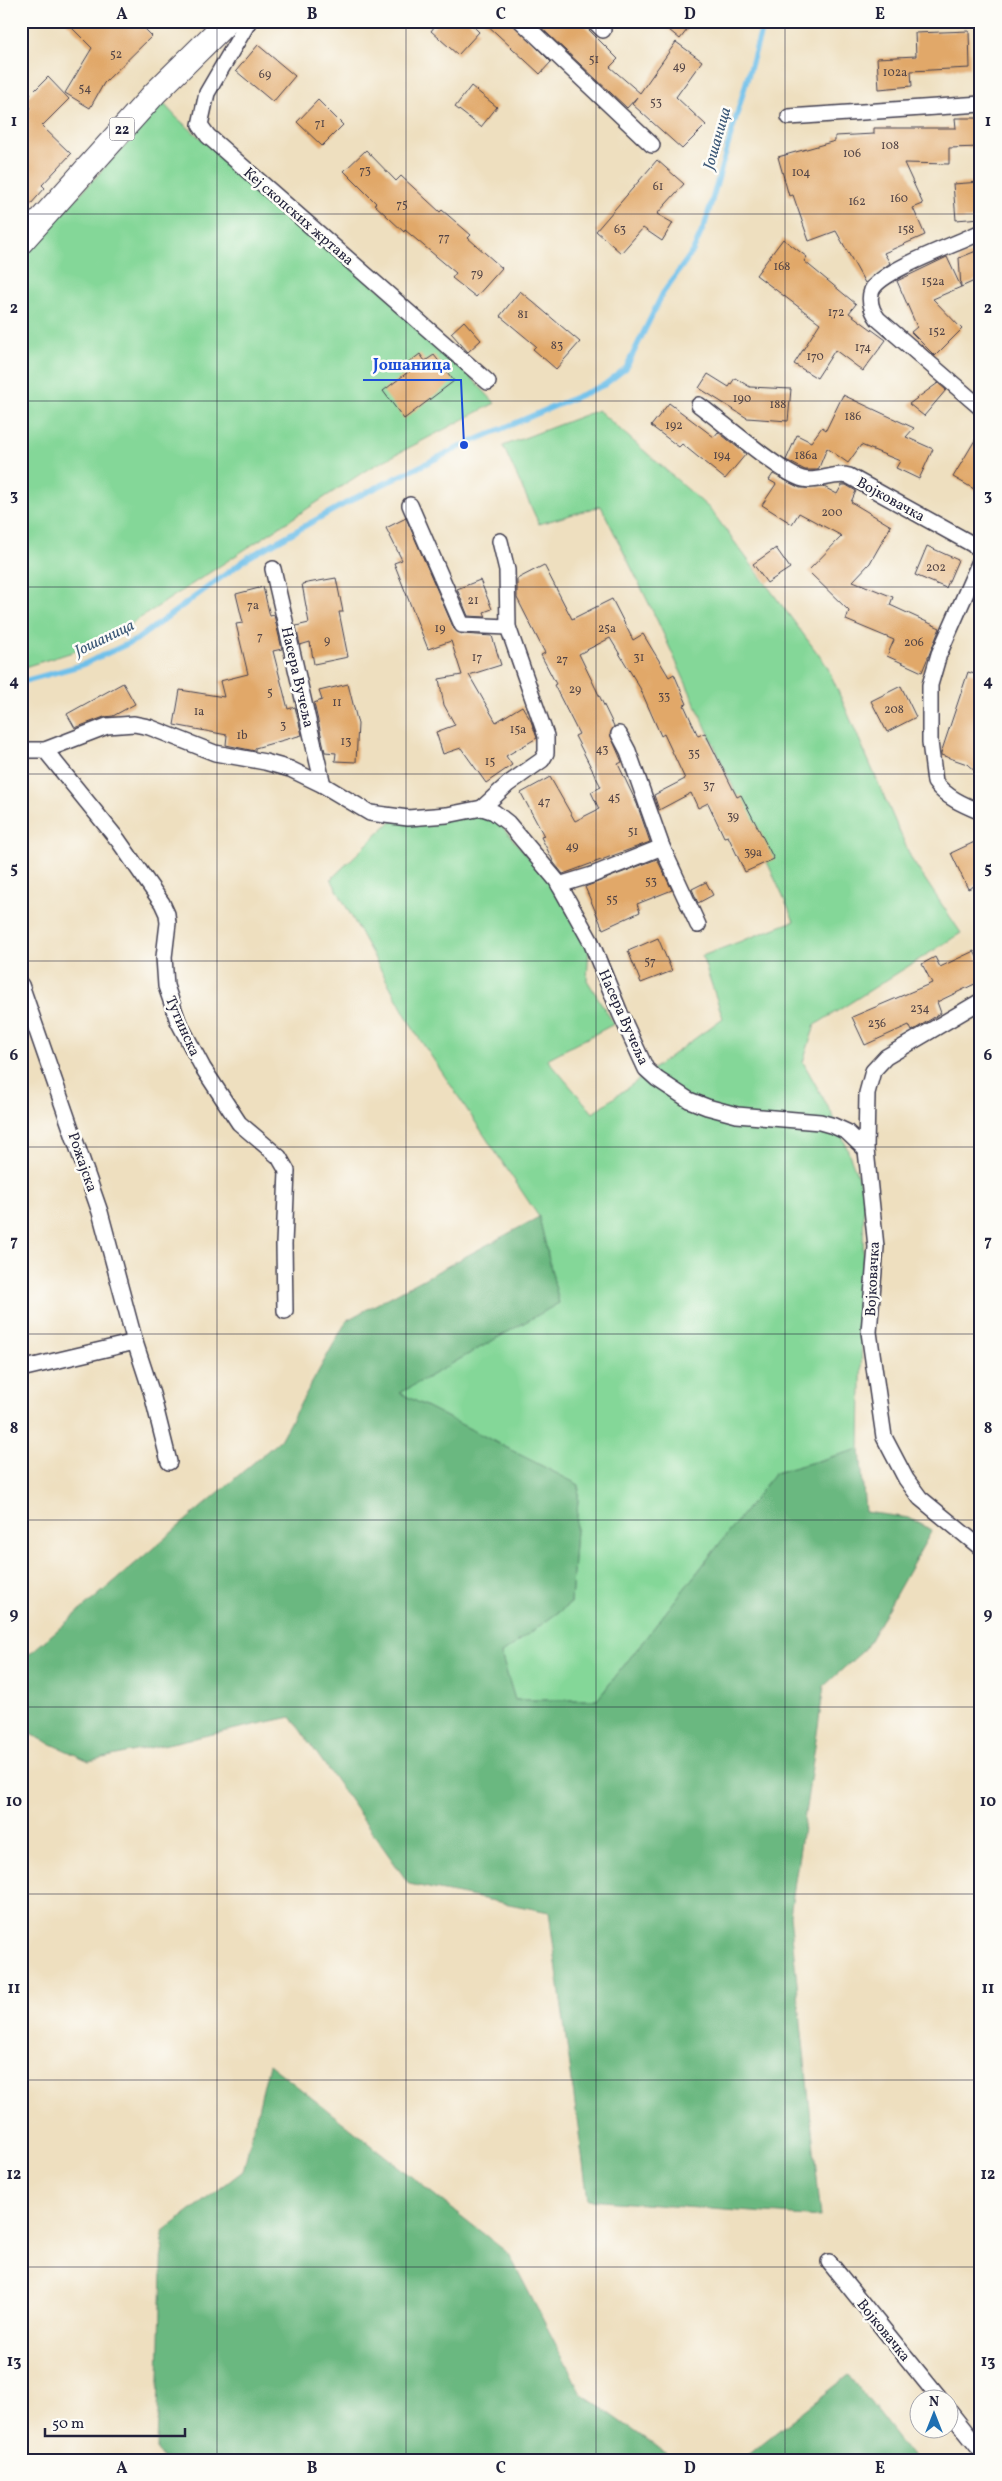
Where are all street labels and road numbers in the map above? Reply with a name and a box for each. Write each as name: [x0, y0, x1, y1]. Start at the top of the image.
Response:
road number: 22: [110, 118, 134, 140]
street label: Кеј скопских жртава: [238, 163, 358, 271]
street label: Војковачка: [852, 473, 928, 528]
street label: Насера Вучеља: [275, 625, 318, 730]
street label: Насера Вучеља: [592, 966, 653, 1069]
street label: Тутинска: [159, 993, 204, 1060]
street label: Рожајска: [62, 1130, 102, 1195]
street label: Војковачка: [861, 1241, 886, 1317]
street label: Војковачка: [851, 2295, 915, 2367]

